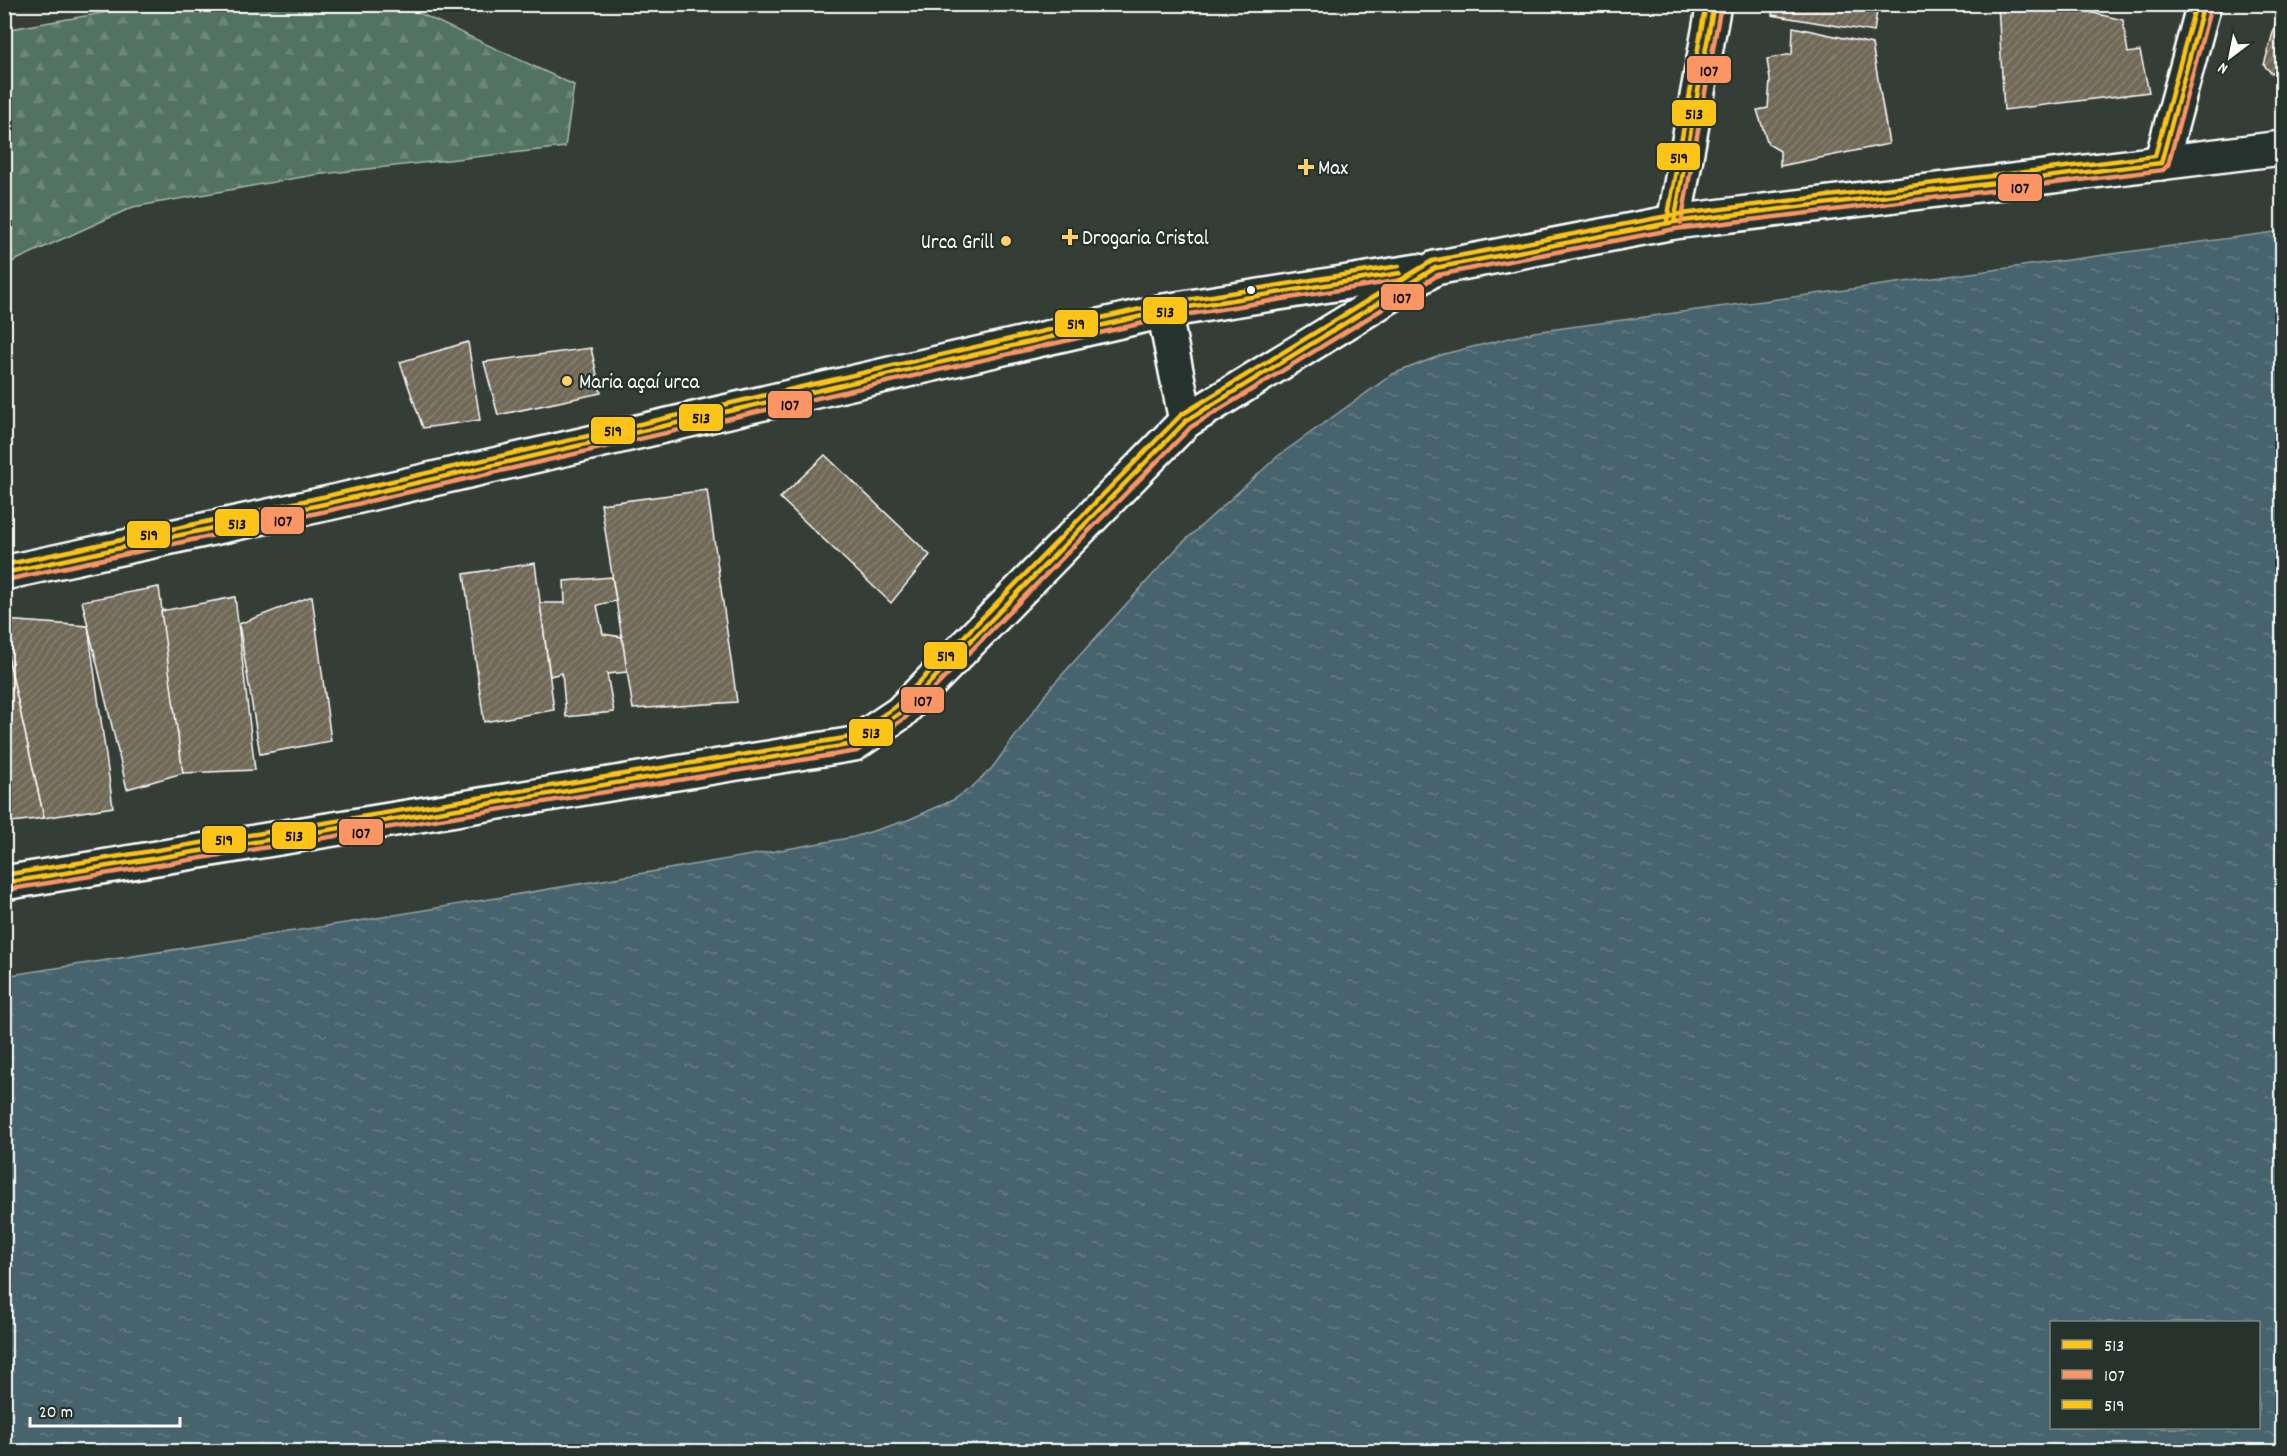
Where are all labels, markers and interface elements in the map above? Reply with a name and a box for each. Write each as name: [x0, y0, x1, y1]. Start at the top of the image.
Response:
north arrow: [2200, 27, 2260, 87]
line badge: 107: [1686, 55, 1732, 84]
text: N: [2214, 56, 2233, 79]
text: 107: [1700, 61, 1718, 84]
line badge: 513: [1671, 99, 1717, 127]
text: 513: [1685, 104, 1703, 127]
line badge: 519: [1656, 142, 1701, 171]
text: 519: [1670, 148, 1688, 171]
place label: Max: [1318, 155, 1348, 185]
marker: Max: [1299, 160, 1313, 174]
line badge: 107: [1997, 173, 2043, 202]
text: 107: [2011, 178, 2029, 201]
place label: Drogaria Cristal: [1082, 225, 1209, 255]
place label: Urca Grill: [921, 229, 994, 259]
marker: Drogaria Cristal: [1063, 230, 1077, 244]
marker: Urca Grill: [999, 234, 1013, 248]
line badge: 107: [1380, 283, 1425, 311]
unlabelled marker: [1245, 284, 1257, 296]
text: 107: [1393, 288, 1411, 311]
line badge: 513: [1142, 296, 1188, 325]
text: 513: [1156, 302, 1174, 325]
line badge: 519: [1054, 309, 1099, 338]
text: 519: [1067, 314, 1085, 337]
place label: Maria açaí urca: [579, 369, 701, 399]
marker: Maria açaí urca: [560, 374, 574, 388]
line badge: 107: [767, 390, 813, 419]
text: 107: [781, 395, 799, 418]
line badge: 513: [678, 403, 724, 432]
text: 513: [692, 408, 710, 431]
line badge: 519: [590, 416, 636, 445]
text: 519: [604, 421, 622, 444]
line badge: 107: [260, 506, 305, 535]
line badge: 513: [214, 508, 260, 537]
text: 107: [274, 511, 292, 534]
text: 513: [228, 514, 246, 537]
line badge: 519: [126, 520, 171, 549]
text: 519: [140, 525, 158, 548]
line badge: 519: [923, 641, 968, 670]
text: 519: [937, 646, 955, 669]
line badge: 107: [900, 686, 945, 714]
text: 107: [914, 691, 932, 714]
line badge: 513: [848, 718, 894, 747]
text: 513: [862, 723, 880, 746]
line badge: 107: [338, 818, 384, 846]
line badge: 513: [271, 821, 317, 850]
text: 107: [352, 823, 370, 846]
line badge: 519: [201, 825, 247, 854]
text: 513: [285, 826, 303, 849]
text: 519: [215, 830, 233, 853]
legend: [2050, 1321, 2260, 1429]
text: 513: [2104, 1335, 2124, 1360]
text: 107: [2104, 1365, 2125, 1390]
scale bar: [30, 1390, 180, 1428]
text: 519: [2104, 1395, 2125, 1420]
text: 20 m: [39, 1401, 73, 1426]

